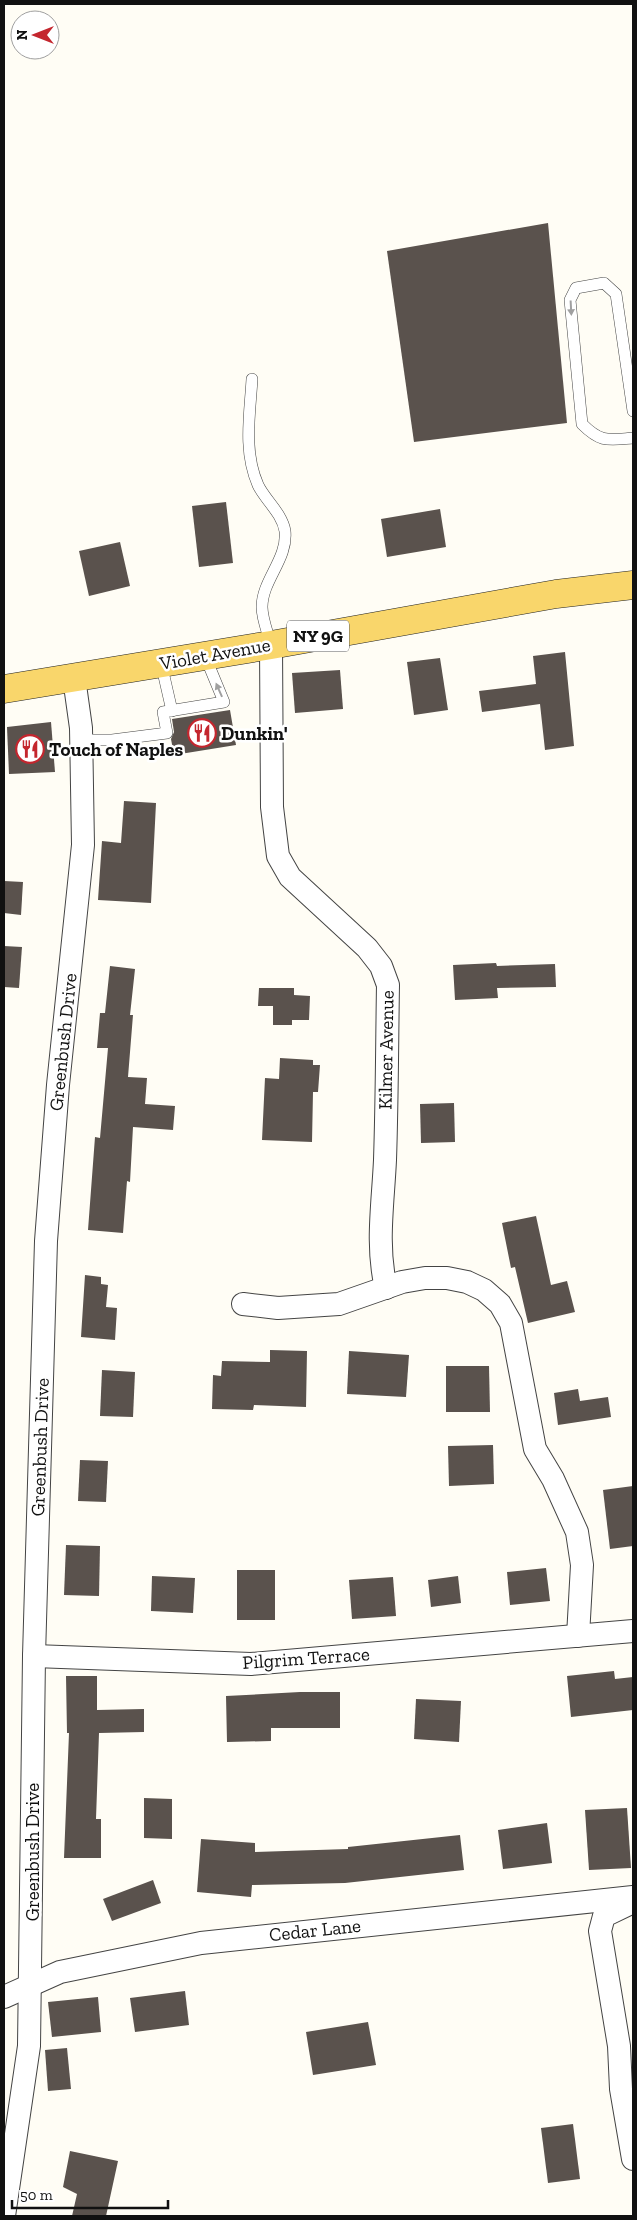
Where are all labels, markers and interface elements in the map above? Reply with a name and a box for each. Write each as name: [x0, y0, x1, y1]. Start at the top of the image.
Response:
north arrow: [10, 10, 60, 60]
text: N: [14, 29, 31, 40]
one-way arrow: [567, 300, 575, 316]
road number: NY 9G: [287, 620, 349, 652]
street label: Violet Avenue: [157, 633, 272, 675]
one-way arrow: [215, 683, 223, 697]
restaurant icon: Dunkin': [187, 718, 217, 748]
place label: Dunkin': [221, 722, 288, 745]
restaurant icon: Touch of Naples: [15, 734, 45, 764]
place label: Touch of Naples: [49, 738, 183, 761]
street label: Greenbush Drive: [44, 972, 82, 1112]
street label: Kilmer Avenue: [373, 990, 399, 1110]
street label: Greenbush Drive: [26, 1377, 54, 1517]
street label: Pilgrim Terrace: [242, 1642, 371, 1674]
street label: Greenbush Drive: [21, 1783, 44, 1921]
street label: Cedar Lane: [268, 1914, 362, 1946]
scale bar: [12, 2178, 169, 2210]
text: 50 m: [20, 2186, 53, 2204]

